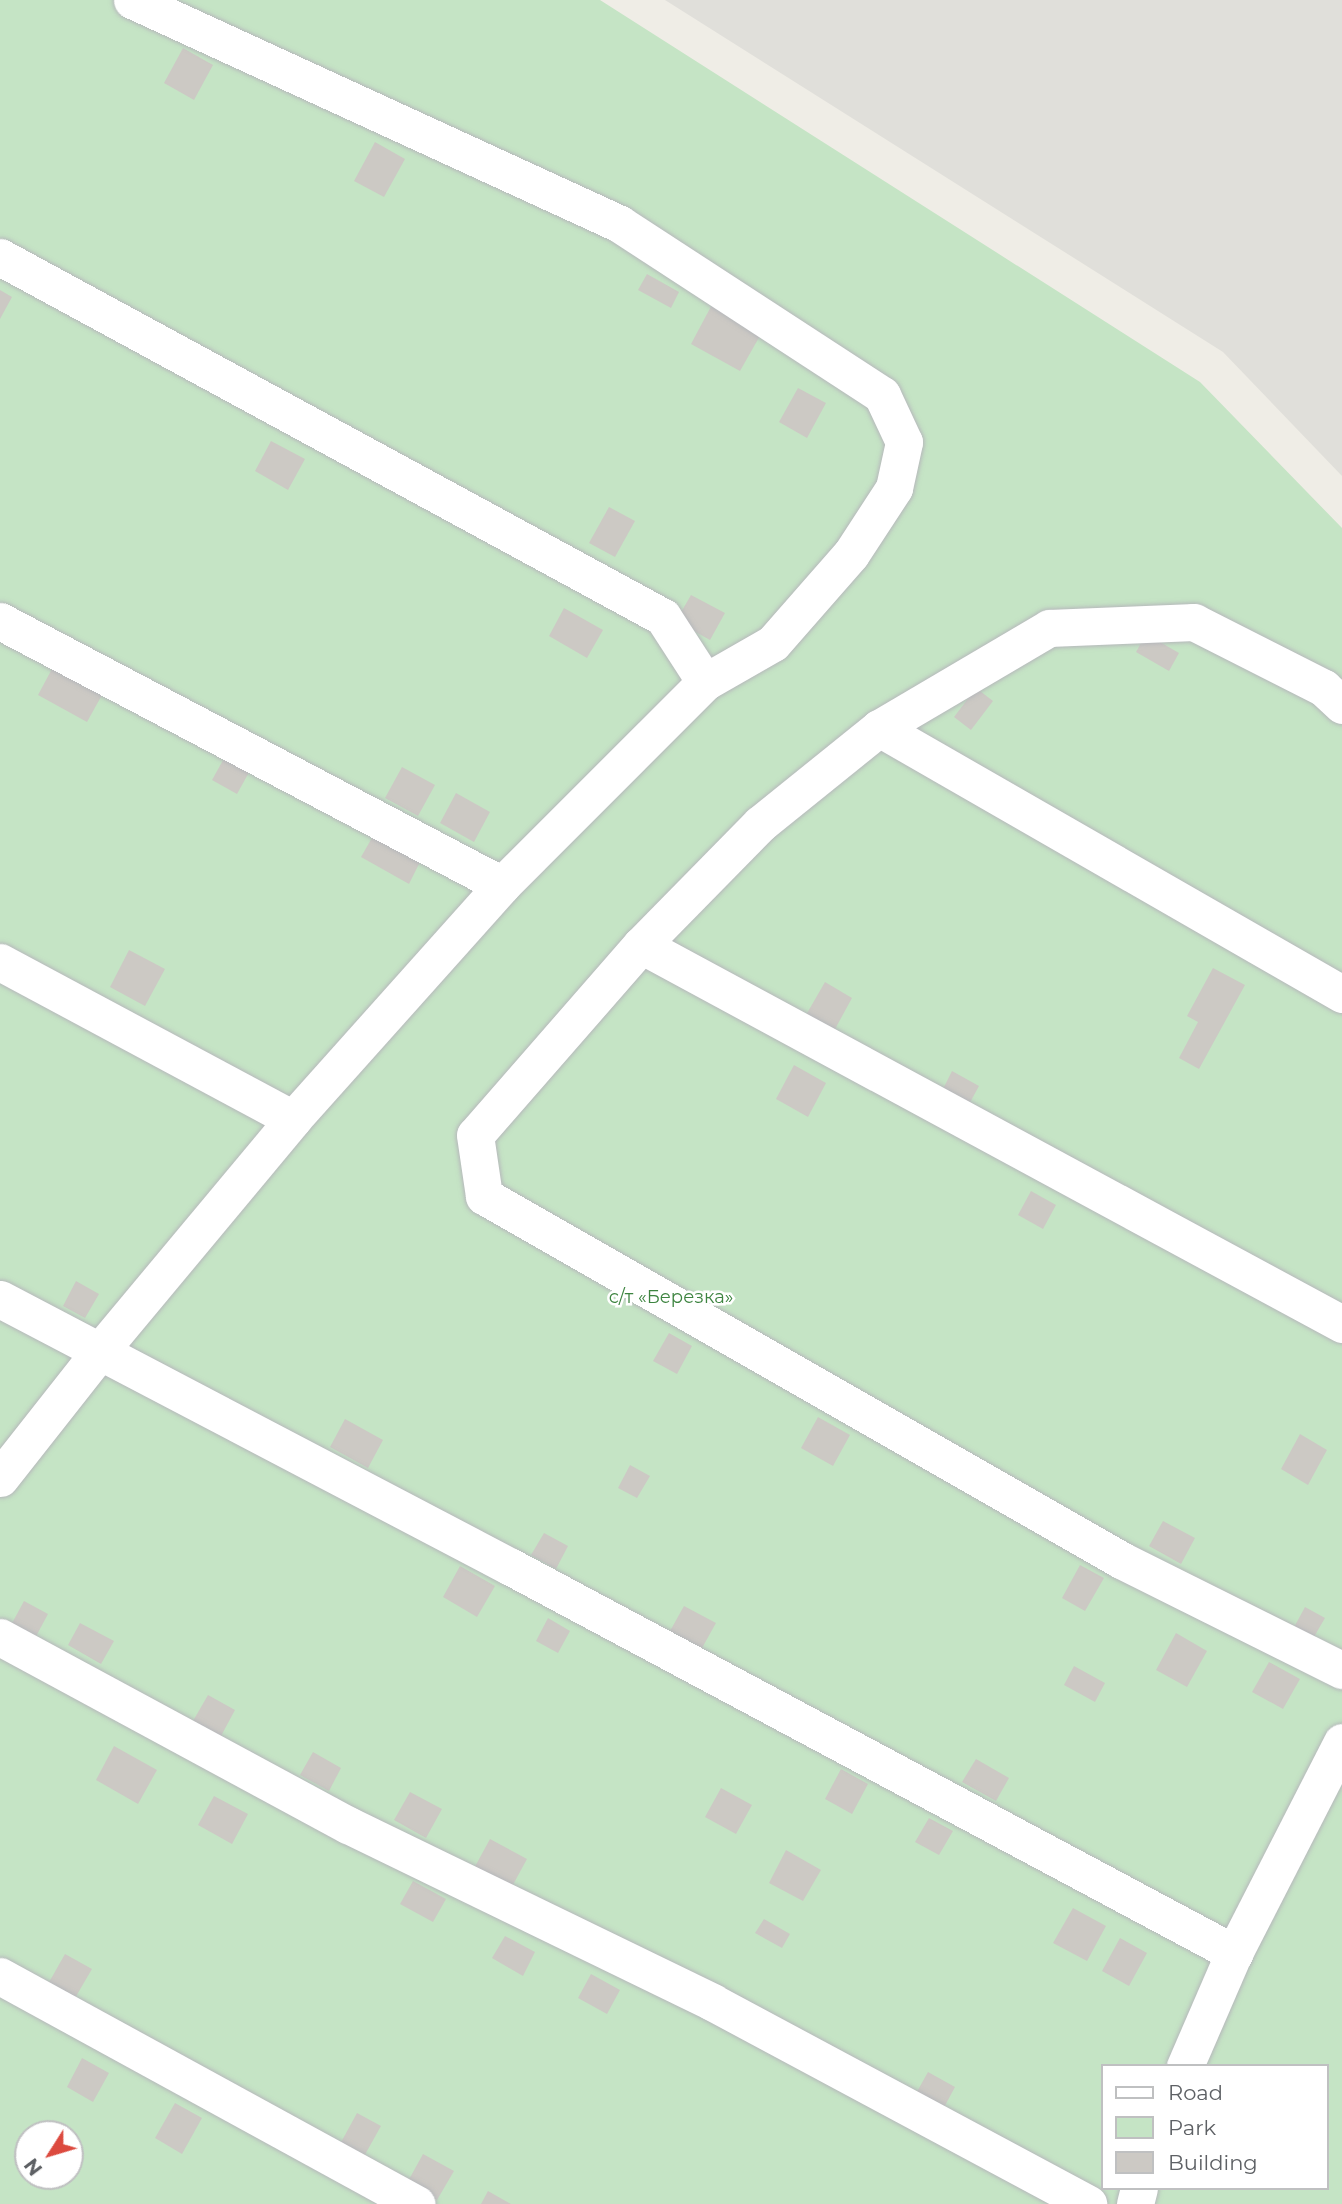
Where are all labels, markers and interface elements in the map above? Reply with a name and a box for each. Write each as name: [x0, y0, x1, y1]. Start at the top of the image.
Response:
park label: с/т «Березка»: [609, 1286, 733, 1308]
legend: [1100, 2064, 1328, 2190]
text: Road: [1168, 2080, 1223, 2105]
text: Park: [1168, 2115, 1216, 2140]
north arrow: [14, 2120, 84, 2190]
text: Building: [1168, 2150, 1258, 2175]
text: N: [20, 2154, 47, 2180]

